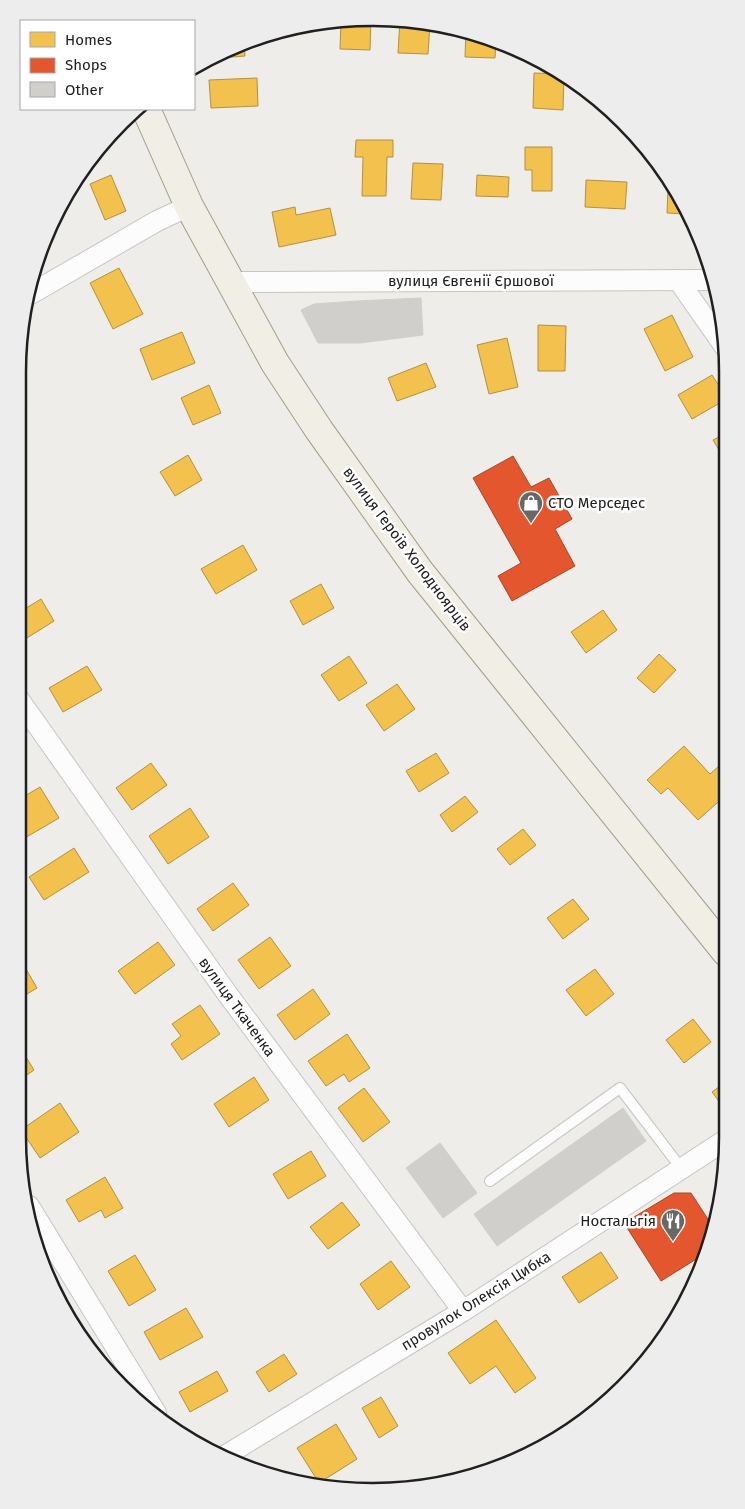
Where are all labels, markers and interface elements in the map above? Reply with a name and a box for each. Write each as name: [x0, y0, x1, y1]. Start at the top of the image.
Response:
legend: [20, 20, 195, 110]
text: Homes: [65, 31, 112, 49]
text: Shops: [65, 56, 107, 74]
text: Other: [65, 81, 104, 99]
street label: вулиця Євгенії Єршової: [388, 272, 555, 290]
street label: вулиця Героїв Холодноярців: [339, 463, 475, 635]
shop icon: СТО Мерседес: [518, 490, 544, 524]
place label: СТО Мерседес: [548, 494, 645, 512]
street label: вулиця Ткаченка: [195, 954, 279, 1060]
restaurant icon: Ностальгія: [660, 1208, 686, 1242]
place label: Ностальгія: [580, 1212, 656, 1230]
street label: провулок Олексія Цибка: [398, 1248, 554, 1354]

